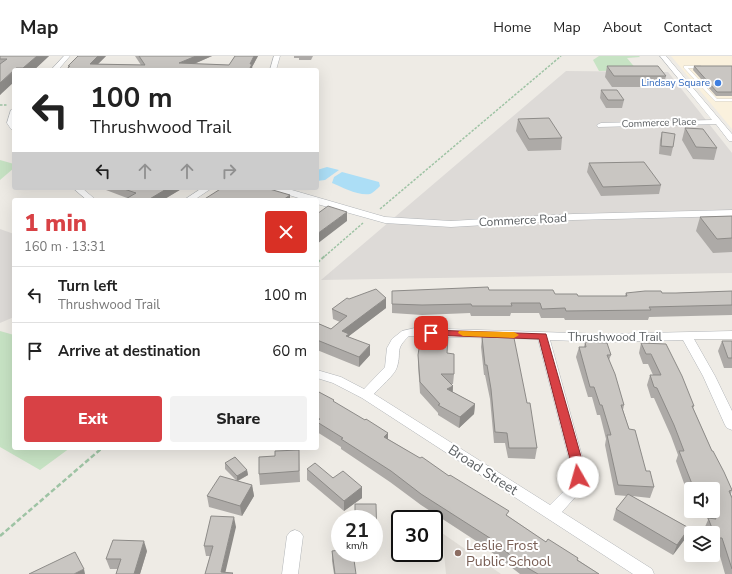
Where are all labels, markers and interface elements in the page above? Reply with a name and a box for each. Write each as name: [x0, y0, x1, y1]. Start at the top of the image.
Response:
text: Map: [20, 15, 58, 41]
text: Home: [493, 18, 531, 37]
text: Map: [553, 18, 581, 37]
text: About: [603, 18, 642, 37]
text: Contact: [664, 18, 712, 37]
place label: Lindsay Square: [641, 76, 710, 90]
marker: Lindsay Square: [713, 78, 723, 88]
text: 100 m: [90, 79, 173, 117]
icon: left: [24, 84, 76, 136]
text: Thrushwood Trail: [90, 115, 231, 139]
street label: Commerce Place: [621, 115, 697, 131]
icon: left: [92, 160, 114, 182]
icon: ahead: [134, 160, 156, 182]
icon: ahead: [176, 160, 198, 182]
icon: right: [218, 160, 240, 182]
text: 1 min: [24, 207, 87, 239]
street label: Commerce Road: [478, 210, 568, 230]
button: close: [265, 211, 307, 253]
text: 160 m · 13:31: [24, 238, 106, 256]
text: Turn left: [58, 276, 117, 296]
icon: left: [24, 284, 46, 306]
text: 100 m: [263, 285, 307, 305]
text: Thrushwood Trail: [58, 296, 160, 314]
pin: [414, 316, 448, 350]
icon: arrive: [420, 322, 442, 344]
street label: Thrushwood Trail: [568, 329, 663, 345]
icon: arrive: [24, 340, 46, 362]
text: Arrive at destination: [58, 341, 201, 361]
text: 60 m: [272, 341, 307, 361]
button: Exit: [24, 396, 162, 442]
button: Share: [170, 396, 307, 442]
street label: Broad Street: [444, 440, 522, 500]
position arrow: [557, 456, 599, 498]
map controls: [684, 482, 720, 562]
button: sound: [684, 482, 720, 518]
speed limit sign: 30: [391, 510, 443, 562]
text: 21: [345, 517, 369, 544]
button: layers: [684, 526, 720, 562]
place label: Leslie Frost Public School: [466, 536, 552, 571]
text: km/h: [346, 539, 368, 553]
marker: Leslie Frost Public School: [453, 548, 463, 558]

